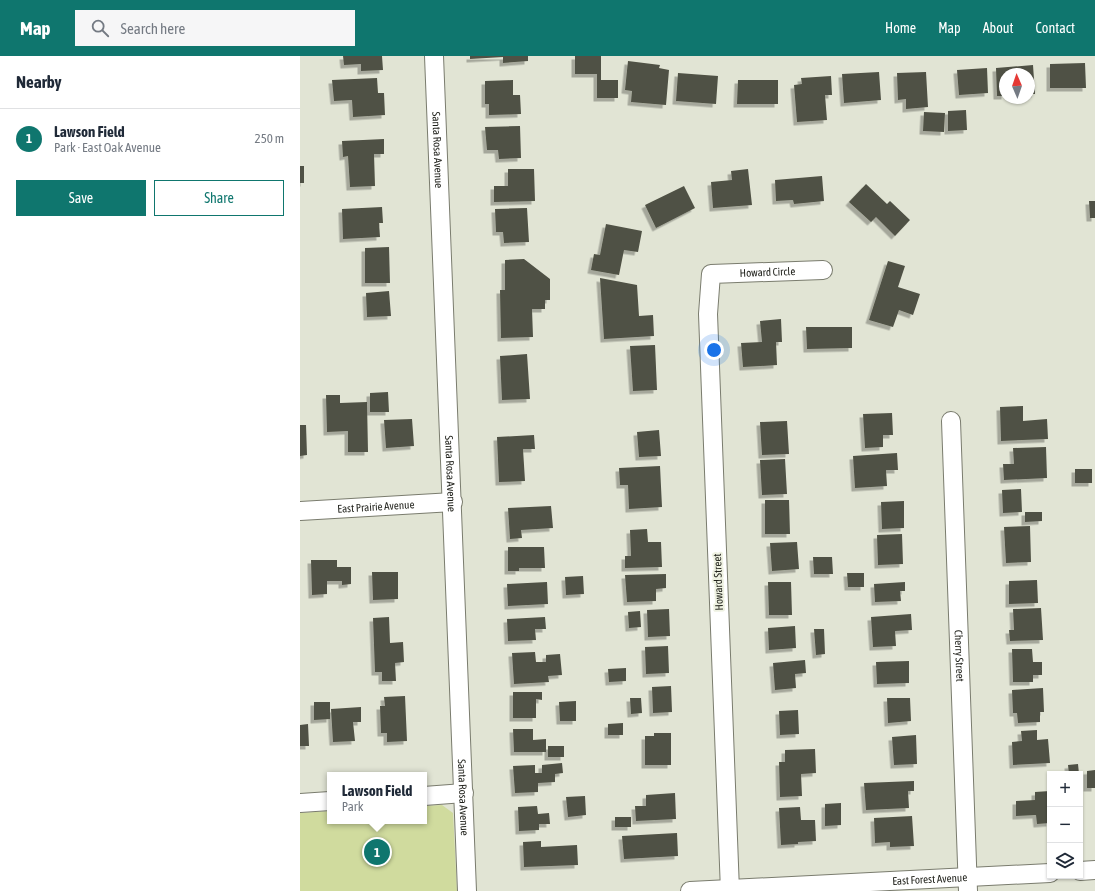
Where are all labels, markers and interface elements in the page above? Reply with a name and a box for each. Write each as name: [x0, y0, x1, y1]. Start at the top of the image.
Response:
search box: [75, 10, 355, 46]
text: Map: [20, 17, 51, 39]
icon: search: [89, 17, 111, 39]
text: Search here: [121, 20, 185, 37]
text: Home: [885, 20, 916, 36]
text: Map: [938, 20, 961, 36]
text: About: [983, 20, 1014, 36]
text: Contact: [1036, 20, 1075, 36]
north arrow: [999, 68, 1035, 104]
text: Nearby: [16, 72, 62, 92]
street label: Santa Rosa Avenue: [430, 111, 445, 188]
text: Lawson Field: [54, 123, 125, 140]
text: 1: [26, 131, 32, 146]
text: 250 m: [255, 131, 284, 146]
text: Park · East Oak Avenue: [54, 140, 161, 155]
button: Save: [16, 180, 146, 216]
button: Share: [154, 180, 284, 216]
street label: Howard Circle: [739, 265, 795, 279]
your location: [704, 340, 724, 360]
street label: Santa Rosa Avenue: [443, 435, 458, 512]
street label: East Prairie Avenue: [337, 498, 415, 515]
street label: Howard Street: [711, 553, 725, 611]
street label: Cherry Street: [953, 630, 966, 682]
street label: Santa Rosa Avenue: [456, 759, 471, 836]
map controls: [1047, 771, 1083, 879]
button: +: [1047, 771, 1083, 807]
popup: [327, 772, 427, 824]
text: Lawson Field: [342, 782, 412, 799]
text: Park: [342, 799, 363, 814]
button: −: [1047, 807, 1083, 843]
pin: 1: [364, 837, 390, 867]
button: layers: [1047, 843, 1083, 879]
street label: East Forest Avenue: [892, 871, 968, 887]

